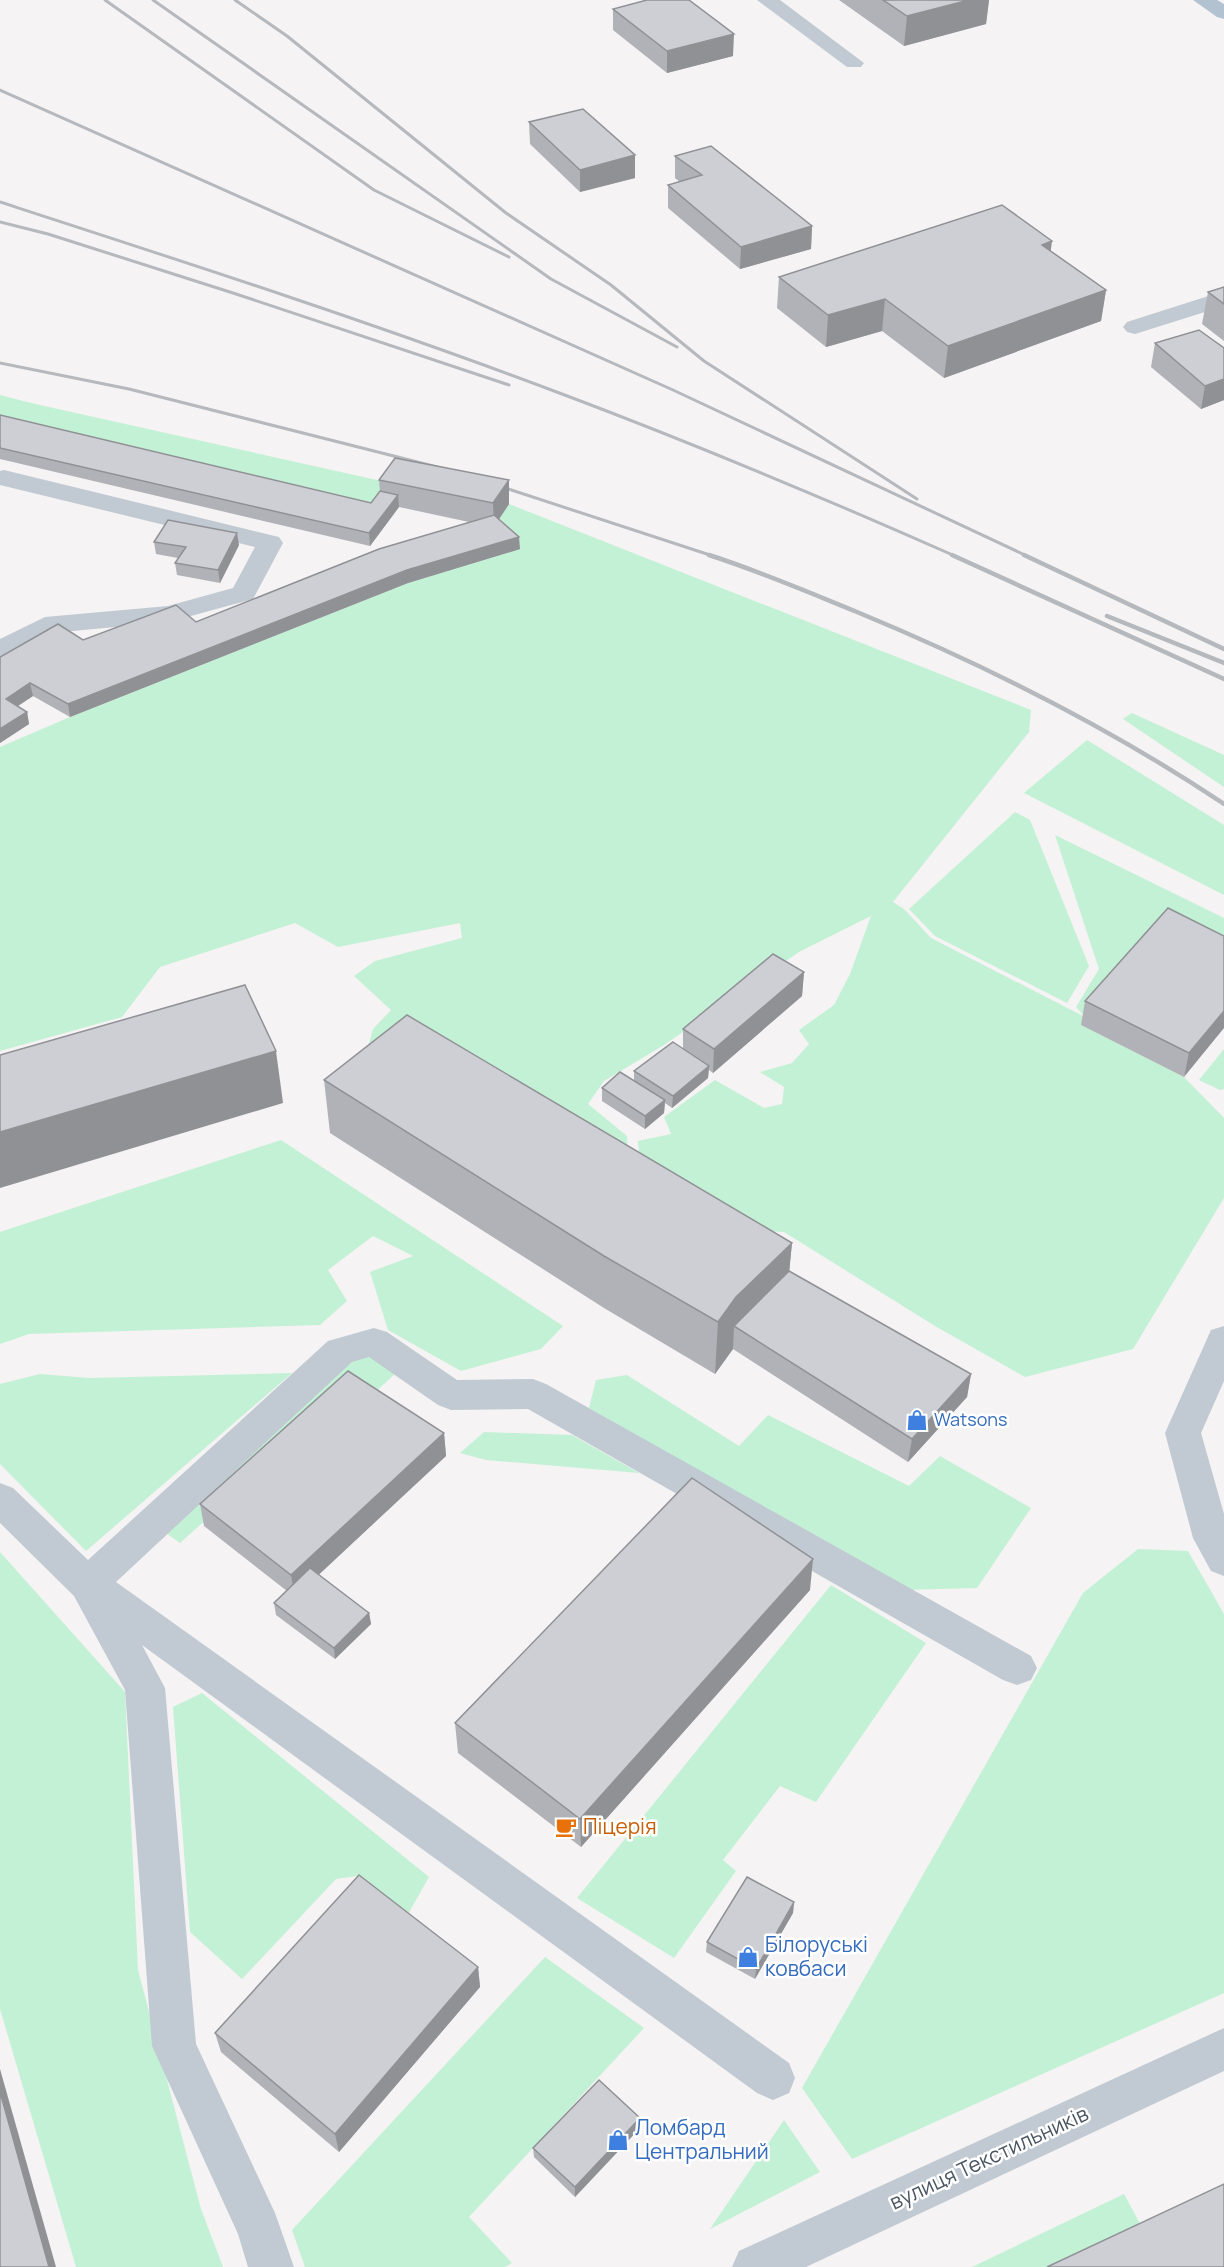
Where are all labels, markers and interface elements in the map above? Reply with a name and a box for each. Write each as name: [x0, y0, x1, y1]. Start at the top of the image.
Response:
place label: Watsons: [934, 1407, 1007, 1431]
shop icon: Watsons: [905, 1408, 929, 1432]
place label: Піцерія: [583, 1812, 657, 1840]
cafe icon: Піцерія: [554, 1815, 578, 1839]
place label: Білоруські ковбаси: [765, 1930, 868, 1982]
shop icon: Білоруські ковбаси: [736, 1945, 760, 1969]
street label: вулиця Текстильників: [885, 2099, 1092, 2215]
place label: Ломбард Центральний: [635, 2113, 769, 2165]
shop icon: Ломбард Центральний: [606, 2128, 630, 2152]

